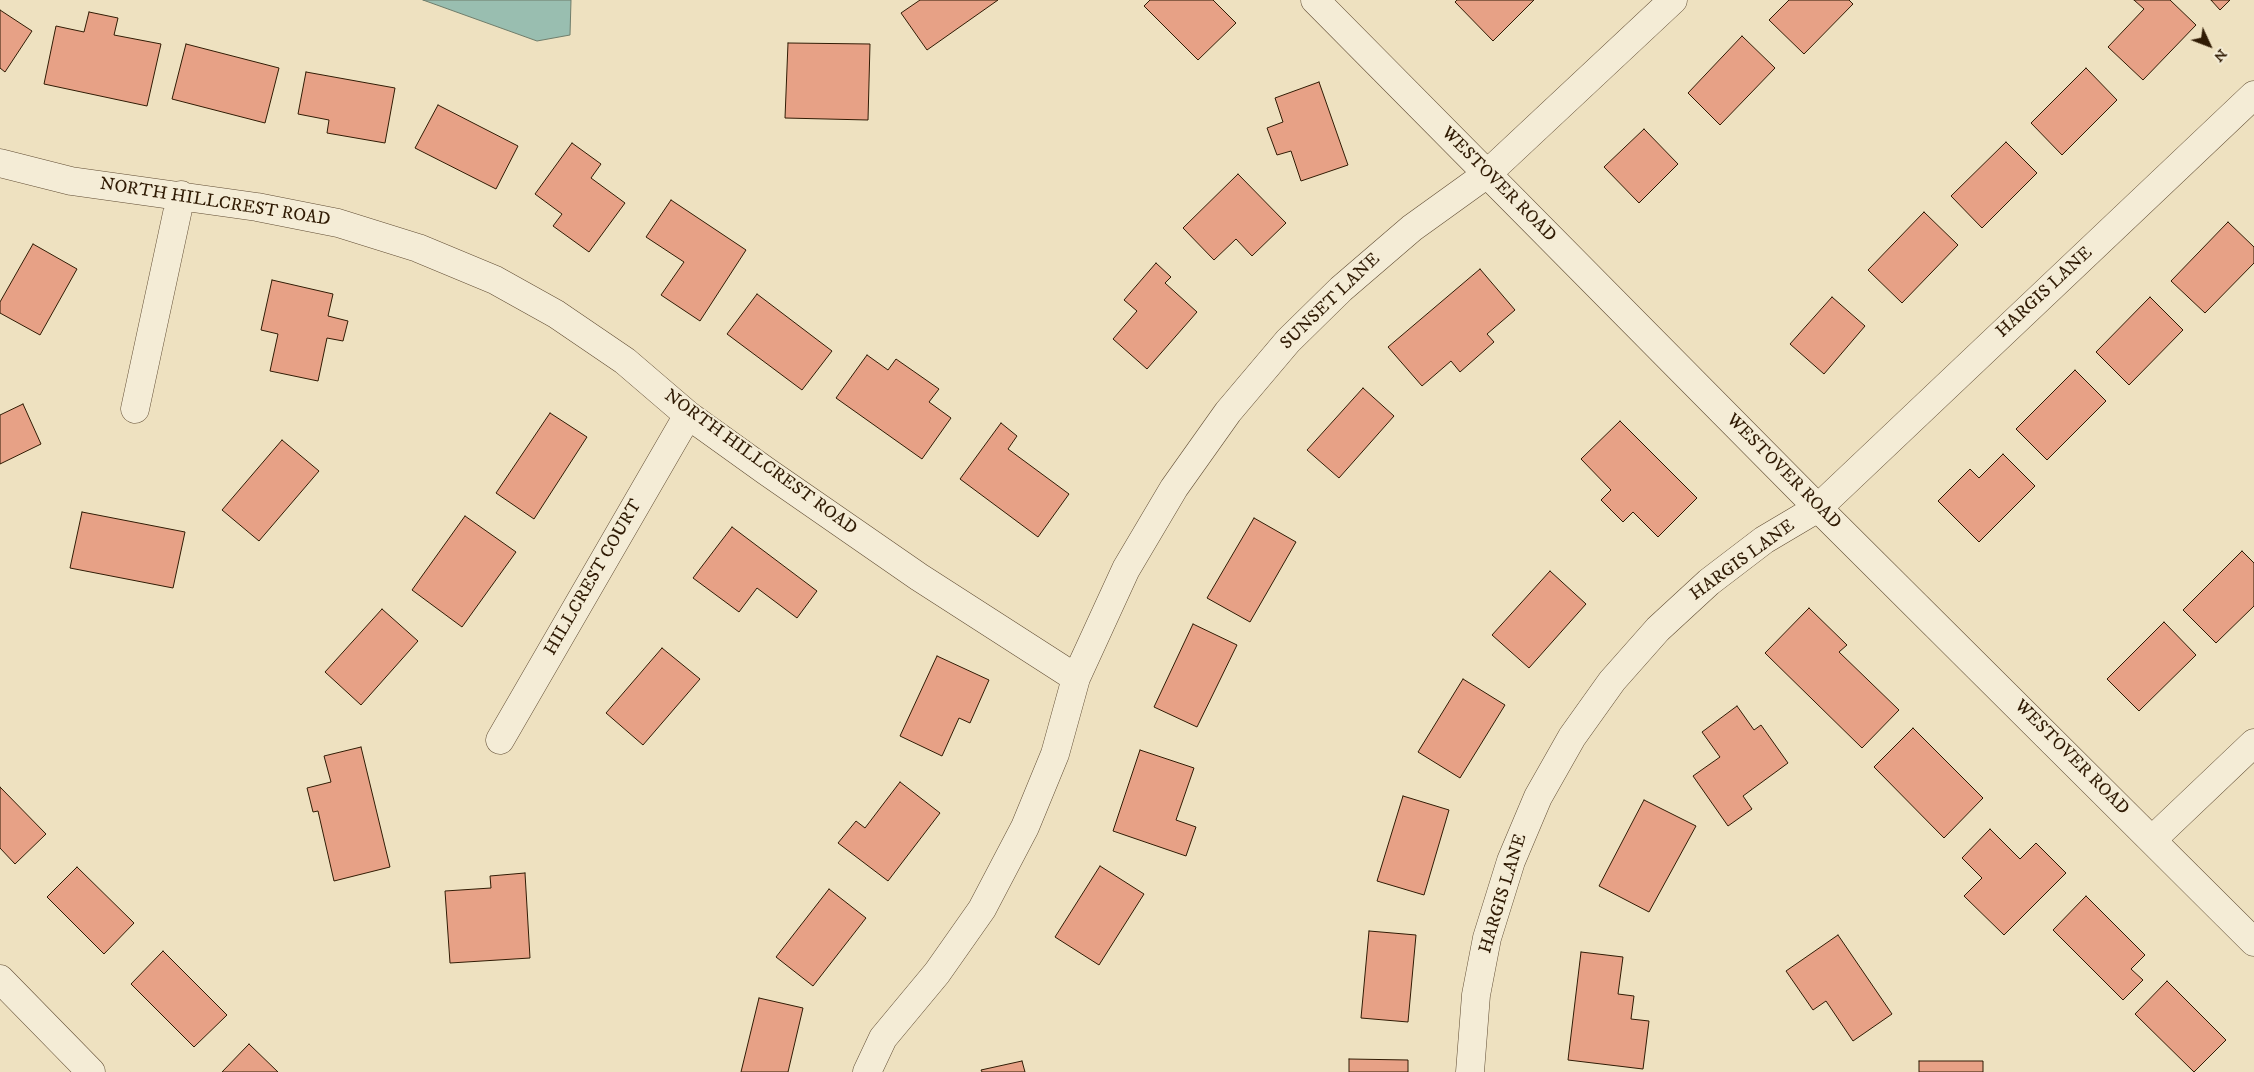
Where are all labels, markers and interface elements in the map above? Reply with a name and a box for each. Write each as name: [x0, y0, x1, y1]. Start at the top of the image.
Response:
north arrow: [2184, 20, 2234, 70]
text: N: [2209, 45, 2230, 66]
street label: WESTOVER ROAD: [1436, 123, 1560, 247]
street label: NORTH HILLCREST ROAD: [98, 174, 332, 232]
street label: HARGIS LANE: [1992, 243, 2098, 343]
street label: SUNSET LANE: [1277, 249, 1385, 355]
street label: NORTH HILLCREST ROAD: [659, 386, 861, 540]
street label: WESTOVER ROAD: [1721, 410, 1845, 534]
street label: HILLCREST COURT: [541, 496, 647, 660]
street label: HARGIS LANE: [1687, 516, 1799, 606]
street label: WESTOVER ROAD: [2009, 696, 2133, 820]
street label: HARGIS LANE: [1476, 832, 1532, 956]

